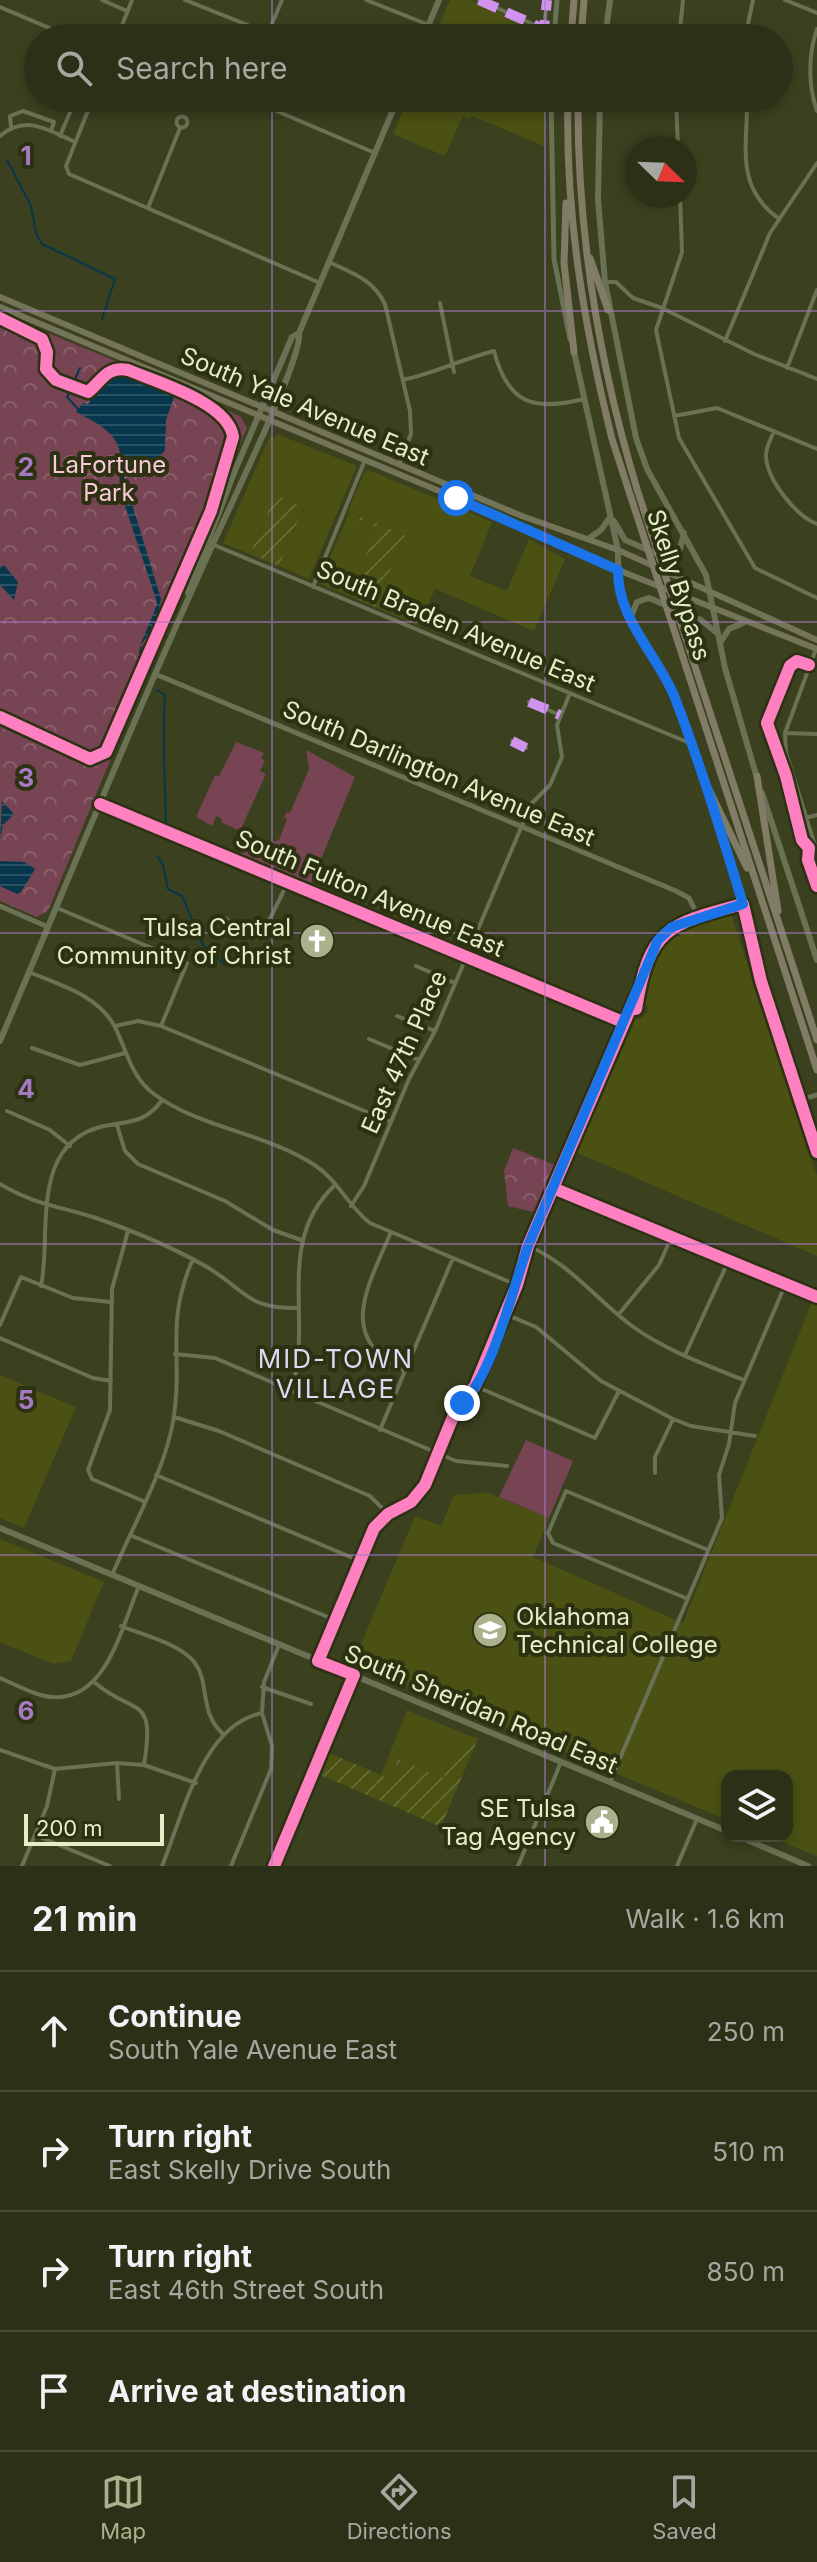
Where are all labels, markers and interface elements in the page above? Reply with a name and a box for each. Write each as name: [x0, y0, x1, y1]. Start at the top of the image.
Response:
search box: [24, 24, 793, 112]
icon: search: [52, 46, 96, 90]
text: Search here: [116, 50, 288, 86]
north arrow: [625, 136, 697, 208]
text: 1: [20, 140, 32, 171]
street label: South Yale Avenue East: [177, 341, 434, 472]
park label: LaFortune Park: [52, 450, 166, 507]
text: 2: [18, 451, 34, 482]
route start: [438, 480, 474, 516]
street label: Skelly Bypass: [641, 506, 717, 664]
street label: South Braden Avenue East: [312, 554, 600, 698]
street label: South Darlington Avenue East: [279, 694, 599, 852]
text: 3: [18, 762, 34, 793]
street label: South Fulton Avenue East: [231, 823, 509, 963]
place label: Tulsa Central Community of Christ: [57, 913, 291, 970]
church icon: Tulsa Central Community of Christ: [298, 922, 336, 960]
street label: East 47th Place: [355, 966, 453, 1138]
text: 4: [17, 1073, 35, 1104]
district label: MID-TOWN VILLAGE: [258, 1343, 414, 1404]
text: 5: [18, 1384, 34, 1415]
route end: [444, 1385, 480, 1421]
place label: Oklahoma Technical College: [516, 1602, 718, 1659]
school or university icon: Oklahoma Technical College: [471, 1611, 509, 1649]
street label: South Sheridan Road East: [340, 1638, 622, 1780]
text: 6: [18, 1695, 34, 1726]
map controls: [721, 1770, 793, 1842]
button: layers: [721, 1770, 793, 1842]
place label: SE Tulsa Tag Agency: [441, 1794, 576, 1851]
public building icon: SE Tulsa Tag Agency: [583, 1803, 621, 1841]
scale bar: [24, 1810, 164, 1846]
text: 200 m: [36, 1815, 103, 1841]
text: 21 min: [32, 1898, 138, 1939]
text: Walk · 1.6 km: [626, 1903, 785, 1934]
text: Continue: [108, 1998, 242, 2034]
icon: ahead: [32, 2009, 76, 2053]
text: 250 m: [707, 2016, 785, 2047]
text: South Yale Avenue East: [108, 2034, 397, 2065]
text: Turn right: [108, 2118, 252, 2154]
icon: right: [32, 2129, 76, 2173]
text: 510 m: [712, 2136, 785, 2167]
text: East Skelly Drive South: [108, 2154, 391, 2185]
text: Turn right: [108, 2238, 252, 2274]
icon: right: [32, 2249, 76, 2293]
text: 850 m: [707, 2256, 785, 2287]
text: East 46th Street South: [108, 2274, 384, 2305]
icon: arrive: [32, 2369, 76, 2413]
text: Arrive at destination: [108, 2373, 406, 2409]
tab: Map: [100, 2470, 146, 2544]
tab: Directions: [347, 2470, 452, 2544]
tab: Saved: [652, 2470, 717, 2544]

